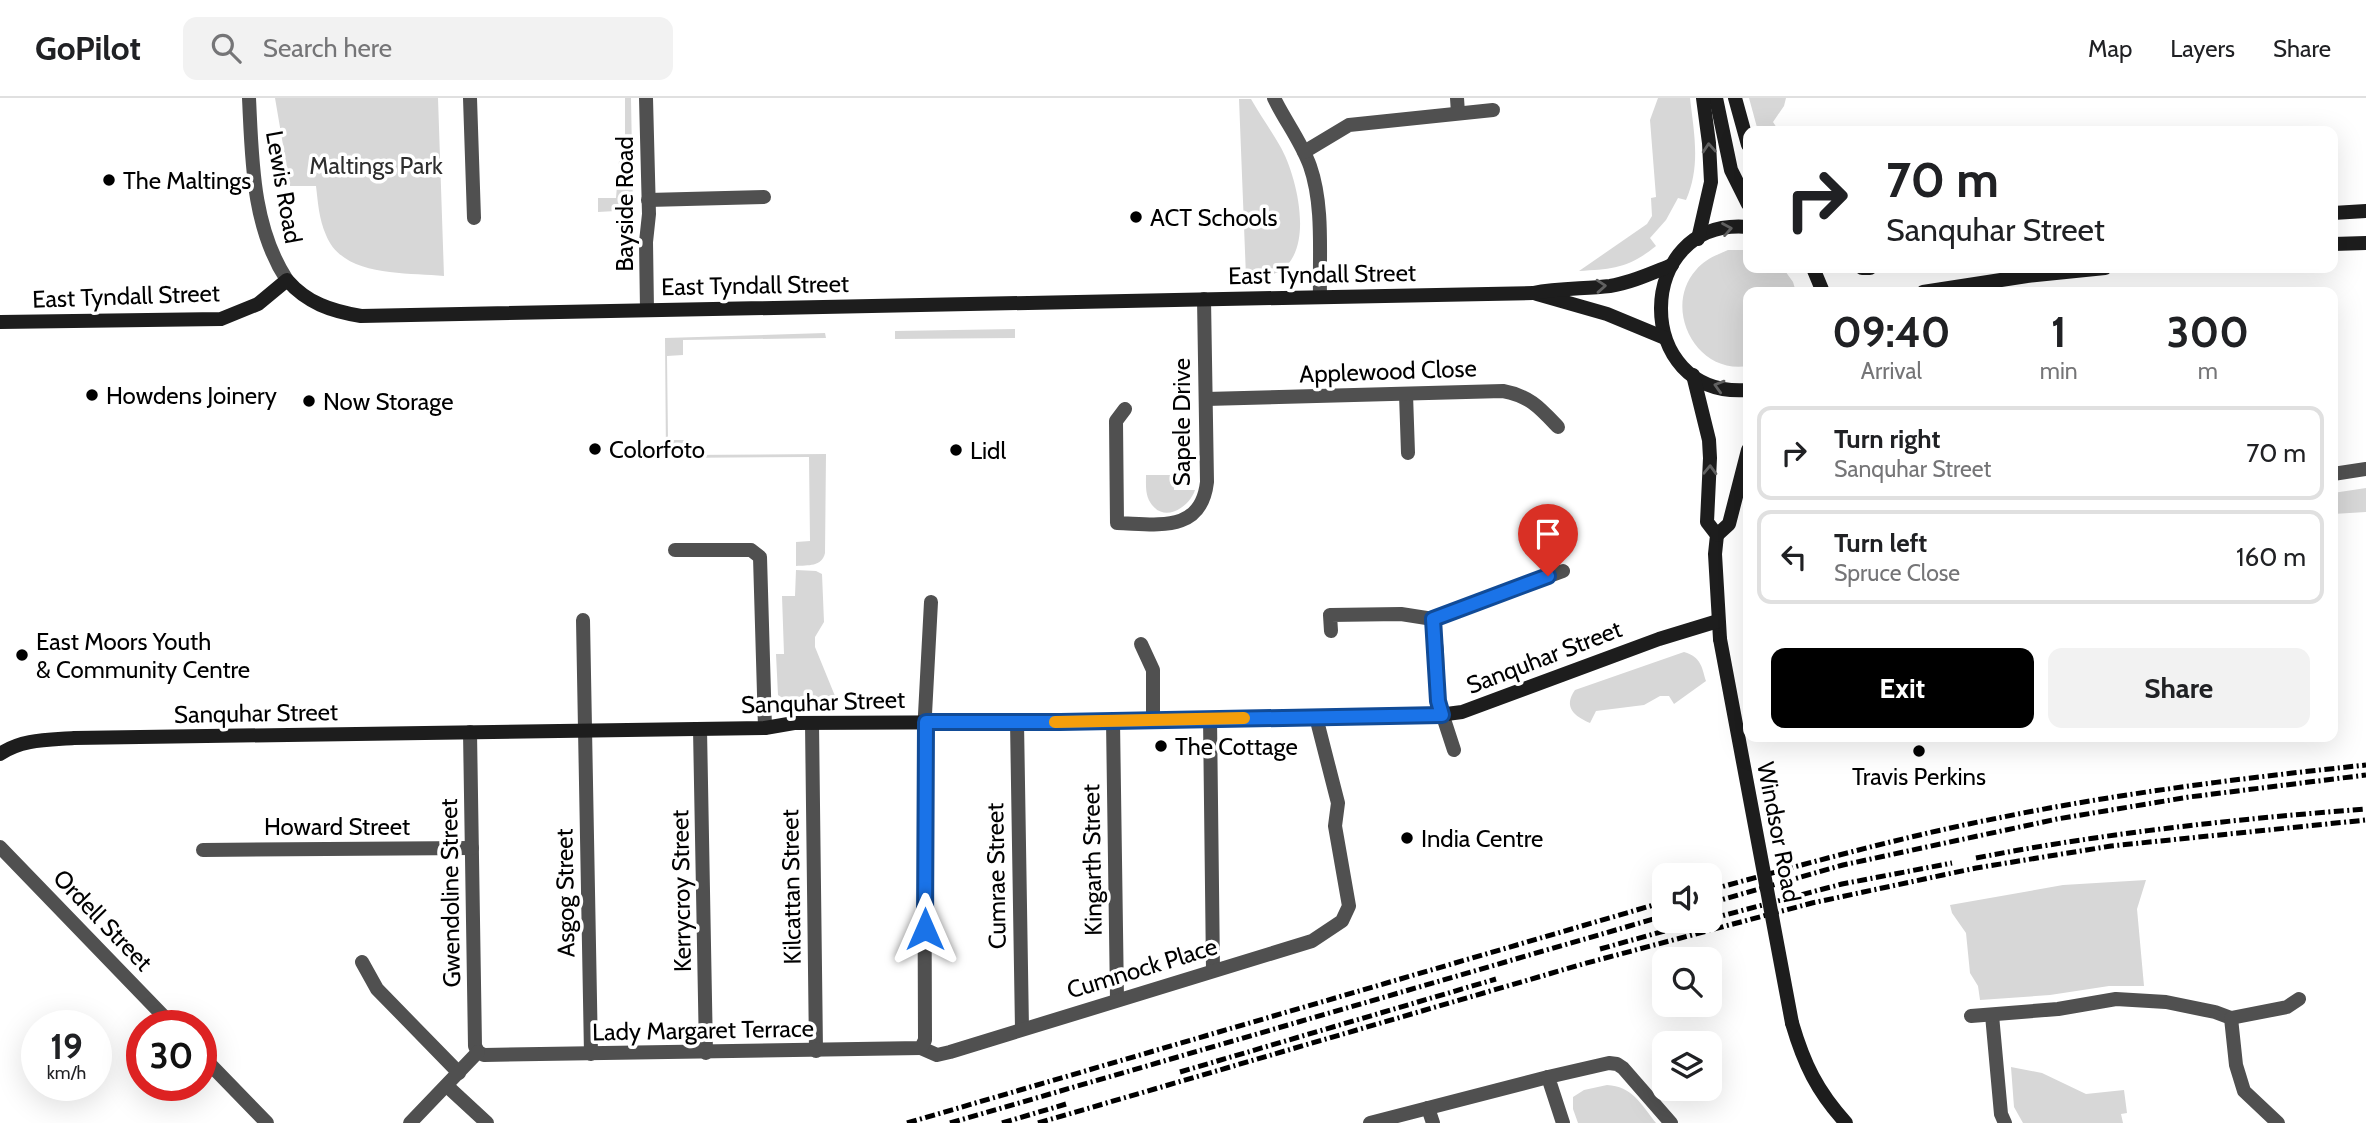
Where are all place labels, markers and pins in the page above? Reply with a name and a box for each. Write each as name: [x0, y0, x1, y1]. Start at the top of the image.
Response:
place label: The Maltings: [123, 166, 251, 195]
marker: The Maltings: [101, 172, 117, 188]
place label: ACT Schools: [1150, 203, 1277, 232]
marker: ACT Schools: [1128, 209, 1144, 225]
place label: Howdens Joinery: [106, 381, 277, 410]
marker: Howdens Joinery: [84, 387, 100, 403]
place label: Now Storage: [323, 387, 453, 416]
marker: Now Storage: [301, 393, 317, 409]
place label: Colorfoto: [609, 435, 705, 464]
place label: Lidl: [970, 436, 1006, 465]
marker: Colorfoto: [587, 441, 603, 457]
marker: Lidl: [948, 442, 964, 458]
pin: [1518, 504, 1578, 576]
place label: East Moors Youth & Community Centre: [36, 627, 250, 684]
marker: East Moors Youth & Community Centre: [14, 647, 30, 663]
place label: The Cottage: [1175, 732, 1298, 761]
marker: The Cottage: [1153, 738, 1169, 754]
marker: Travis Perkins: [1911, 743, 1927, 759]
place label: Travis Perkins: [1852, 762, 1986, 791]
place label: India Centre: [1421, 824, 1543, 853]
marker: India Centre: [1399, 830, 1415, 846]

